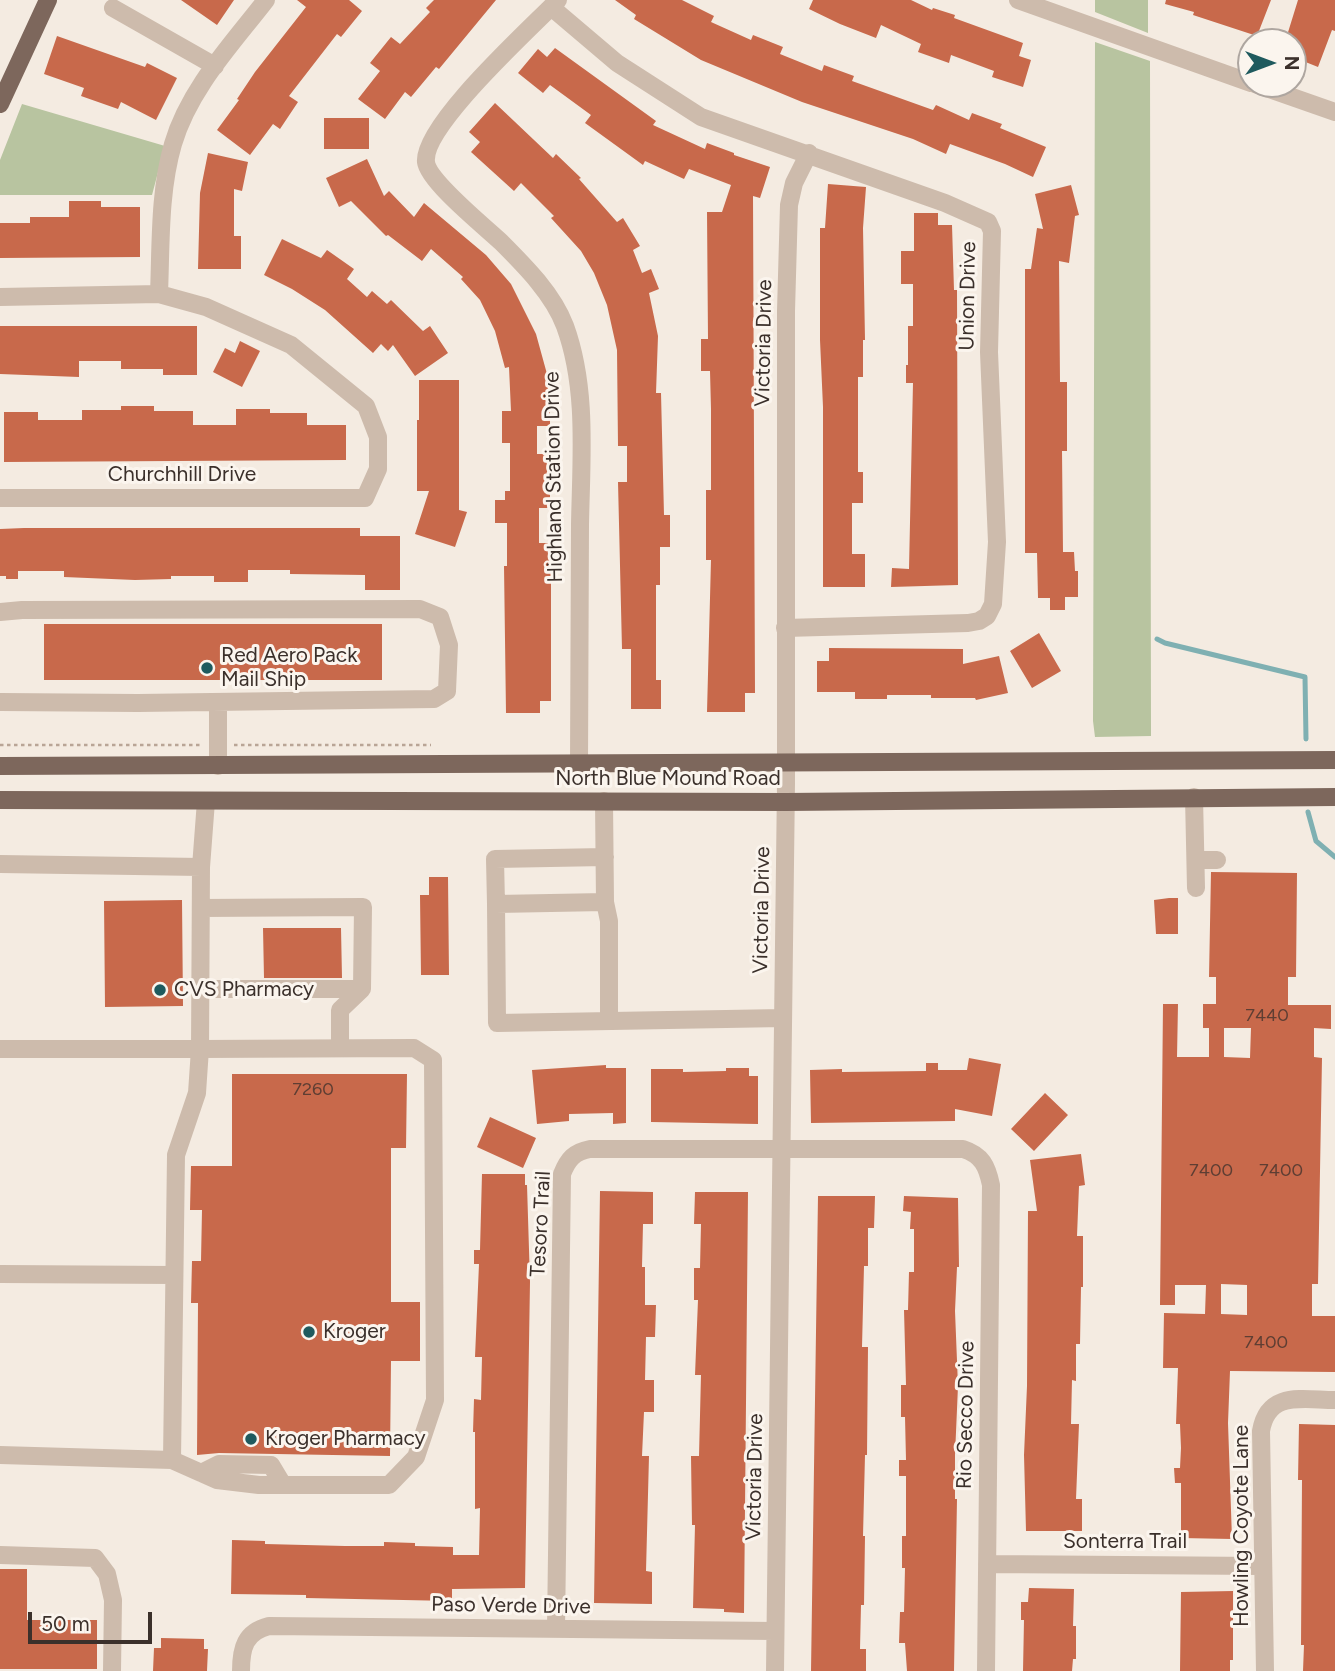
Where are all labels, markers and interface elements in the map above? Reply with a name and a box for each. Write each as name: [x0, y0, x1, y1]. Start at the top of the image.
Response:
north arrow: [1237, 28, 1307, 98]
text: N: [1280, 56, 1303, 70]
street label: Union Drive: [954, 241, 982, 351]
street label: Victoria Drive: [750, 279, 778, 407]
street label: Highland Station Drive: [540, 371, 568, 583]
street label: Churchhill Drive: [108, 462, 256, 488]
place label: Red Aero Pack Mail Ship: [221, 643, 357, 693]
marker: Red Aero Pack Mail Ship: [199, 660, 215, 676]
street label: North Blue Mound Road: [555, 766, 781, 792]
street label: Victoria Drive: [748, 846, 776, 974]
place label: CVS Pharmacy: [174, 977, 314, 1003]
marker: CVS Pharmacy: [152, 982, 168, 998]
house number: 7440: [1245, 1005, 1289, 1027]
house number: 7260: [292, 1079, 334, 1101]
house number: 7400: [1189, 1160, 1233, 1182]
house number: 7400: [1259, 1160, 1303, 1182]
street label: Tesoro Trail: [526, 1170, 556, 1278]
place label: Kroger: [323, 1319, 386, 1345]
marker: Kroger: [301, 1324, 317, 1340]
house number: 7400: [1244, 1332, 1288, 1354]
street label: Rio Secco Drive: [952, 1341, 980, 1489]
street label: Victoria Drive: [741, 1413, 769, 1541]
street label: Howling Coyote Lane: [1229, 1425, 1255, 1627]
place label: Kroger Pharmacy: [265, 1426, 426, 1452]
marker: Kroger Pharmacy: [243, 1431, 259, 1447]
street label: Sonterra Trail: [1063, 1529, 1187, 1555]
street label: Paso Verde Drive: [431, 1592, 591, 1620]
scale bar: [32, 1598, 156, 1642]
text: 50 m: [41, 1611, 90, 1636]

